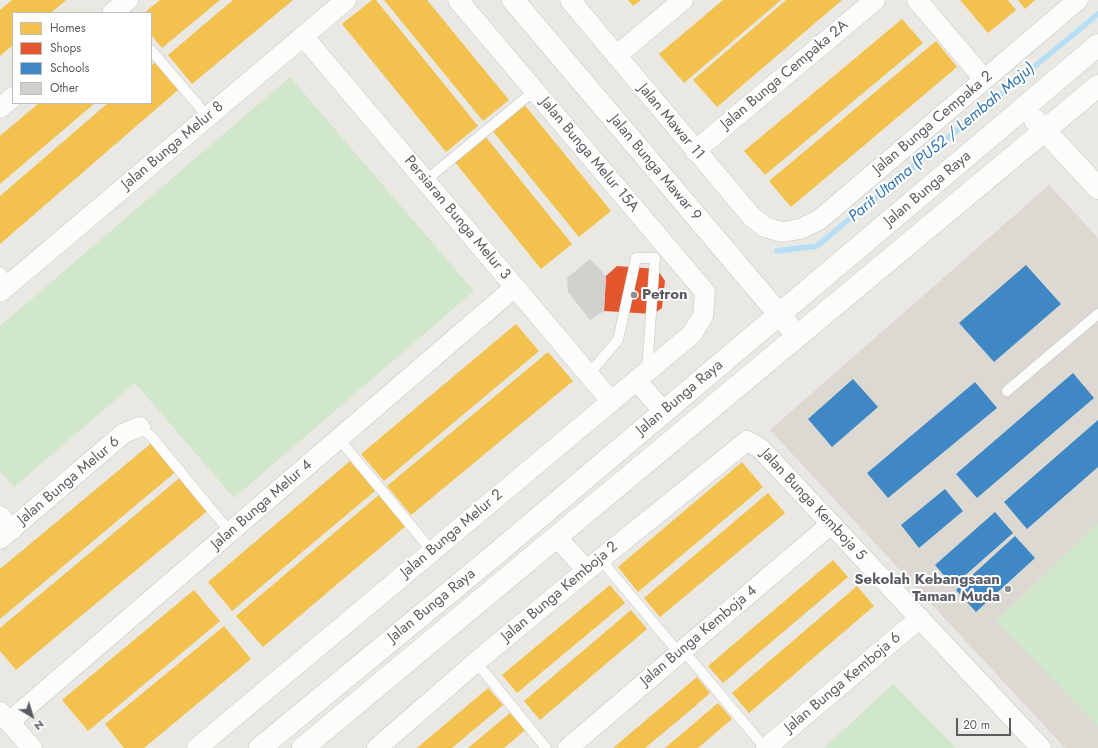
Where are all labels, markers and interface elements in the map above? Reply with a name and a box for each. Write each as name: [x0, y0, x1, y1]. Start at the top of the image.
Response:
legend: [12, 12, 152, 104]
street label: Jalan Bunga Cempaka 2A: [718, 17, 852, 133]
text: Homes: [50, 19, 86, 37]
text: Shops: [50, 39, 81, 57]
text: Schools: [50, 59, 89, 77]
water label: Parit Utama (PU52 / Lembah Maju): [845, 59, 1039, 227]
street label: Jalan Bunga Cempaka 2: [870, 68, 996, 178]
text: Other: [50, 79, 79, 97]
street label: Jalan Mawar 11: [634, 80, 708, 164]
street label: Jalan Bunga Melur 15A: [536, 94, 642, 216]
street label: Jalan Bunga Melur 8: [118, 98, 228, 194]
street label: Jalan Bunga Mawar 9: [605, 111, 705, 225]
street label: Jalan Bunga Raya: [881, 148, 975, 230]
street label: Persiaran Bunga Melur 3: [400, 152, 514, 284]
place label: Petron: [642, 286, 688, 304]
marker: Petron: [629, 290, 639, 300]
street label: Jalan Bunga Raya: [633, 357, 727, 439]
street label: Jalan Bunga Melur 6: [14, 433, 124, 529]
street label: Jalan Bunga Kemboja 5: [757, 445, 869, 565]
street label: Jalan Bunga Melur 4: [208, 456, 316, 554]
street label: Jalan Bunga Melur 2: [397, 486, 507, 582]
street label: Jalan Bunga Kemboja 2: [498, 538, 622, 646]
street label: Jalan Bunga Raya: [385, 565, 479, 647]
place label: Sekolah Kebangsaan Taman Muda: [854, 571, 1000, 606]
street label: Jalan Bunga Kemboja 4: [637, 582, 761, 690]
marker: Sekolah Kebangsaan Taman Muda: [1003, 584, 1013, 594]
street label: Jalan Bunga Kemboja 6: [781, 629, 905, 737]
north arrow: [12, 696, 52, 736]
scale bar: [958, 710, 1013, 736]
text: N: [31, 716, 48, 734]
text: 20 m: [963, 716, 990, 734]

